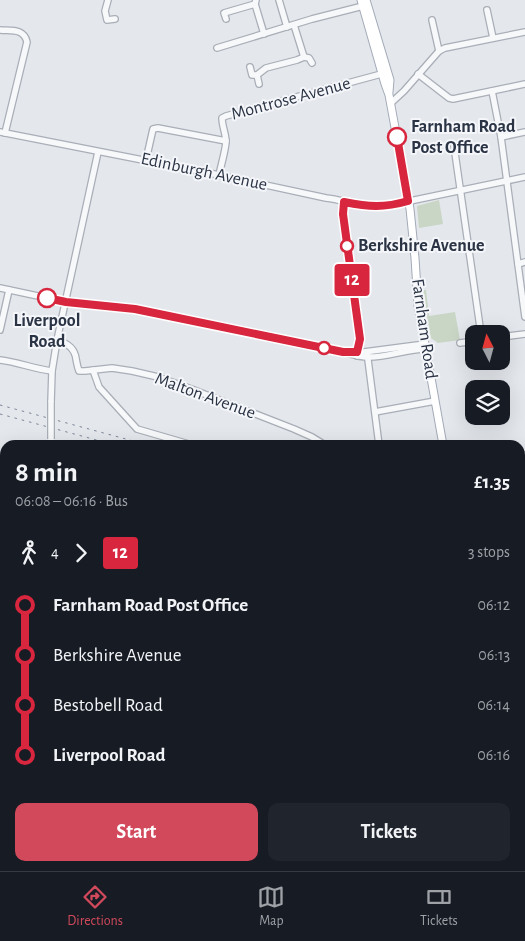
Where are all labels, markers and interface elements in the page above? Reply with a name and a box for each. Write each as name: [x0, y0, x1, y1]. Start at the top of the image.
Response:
street label: Montrose Avenue: [229, 74, 353, 124]
place label: Farnham Road Post Office: [411, 118, 516, 157]
marker: Farnham Road Post Office: [387, 127, 407, 147]
street label: Edinburgh Avenue: [139, 150, 269, 194]
place label: Berkshire Avenue: [358, 237, 485, 255]
marker: Berkshire Avenue: [340, 239, 354, 253]
line badge: 12: [330, 264, 374, 296]
text: 12: [345, 271, 359, 289]
street label: Farnham Road: [408, 278, 440, 380]
marker: Liverpool Road: [37, 288, 57, 308]
place label: Liverpool Road: [14, 312, 80, 351]
north arrow: [465, 325, 510, 370]
map controls: [465, 325, 510, 425]
unlabelled marker: [317, 341, 331, 355]
street label: Malton Avenue: [152, 369, 258, 423]
button: layers: [465, 380, 510, 425]
text: 8 min: [15, 459, 78, 487]
text: £1.35: [474, 473, 510, 492]
text: 06:08 – 06:16 · Bus: [15, 493, 128, 509]
icon: walk: [15, 539, 43, 567]
icon: forward: [67, 539, 95, 567]
text: 4: [51, 544, 59, 560]
text: 12: [113, 544, 128, 562]
text: 3 stops: [468, 544, 510, 560]
text: Farnham Road Post Office: [53, 596, 248, 615]
text: 06:12: [478, 597, 510, 613]
text: Berkshire Avenue: [53, 646, 182, 665]
text: 06:13: [478, 647, 510, 663]
text: Bestobell Road: [53, 696, 163, 715]
text: 06:14: [477, 697, 510, 713]
text: Liverpool Road: [53, 746, 166, 765]
text: 06:16: [477, 747, 510, 763]
button: Start: [15, 803, 258, 861]
button: Tickets: [268, 803, 510, 861]
tab: Directions: [67, 883, 123, 930]
tab: Map: [257, 883, 285, 930]
tab: Tickets: [420, 883, 458, 930]

